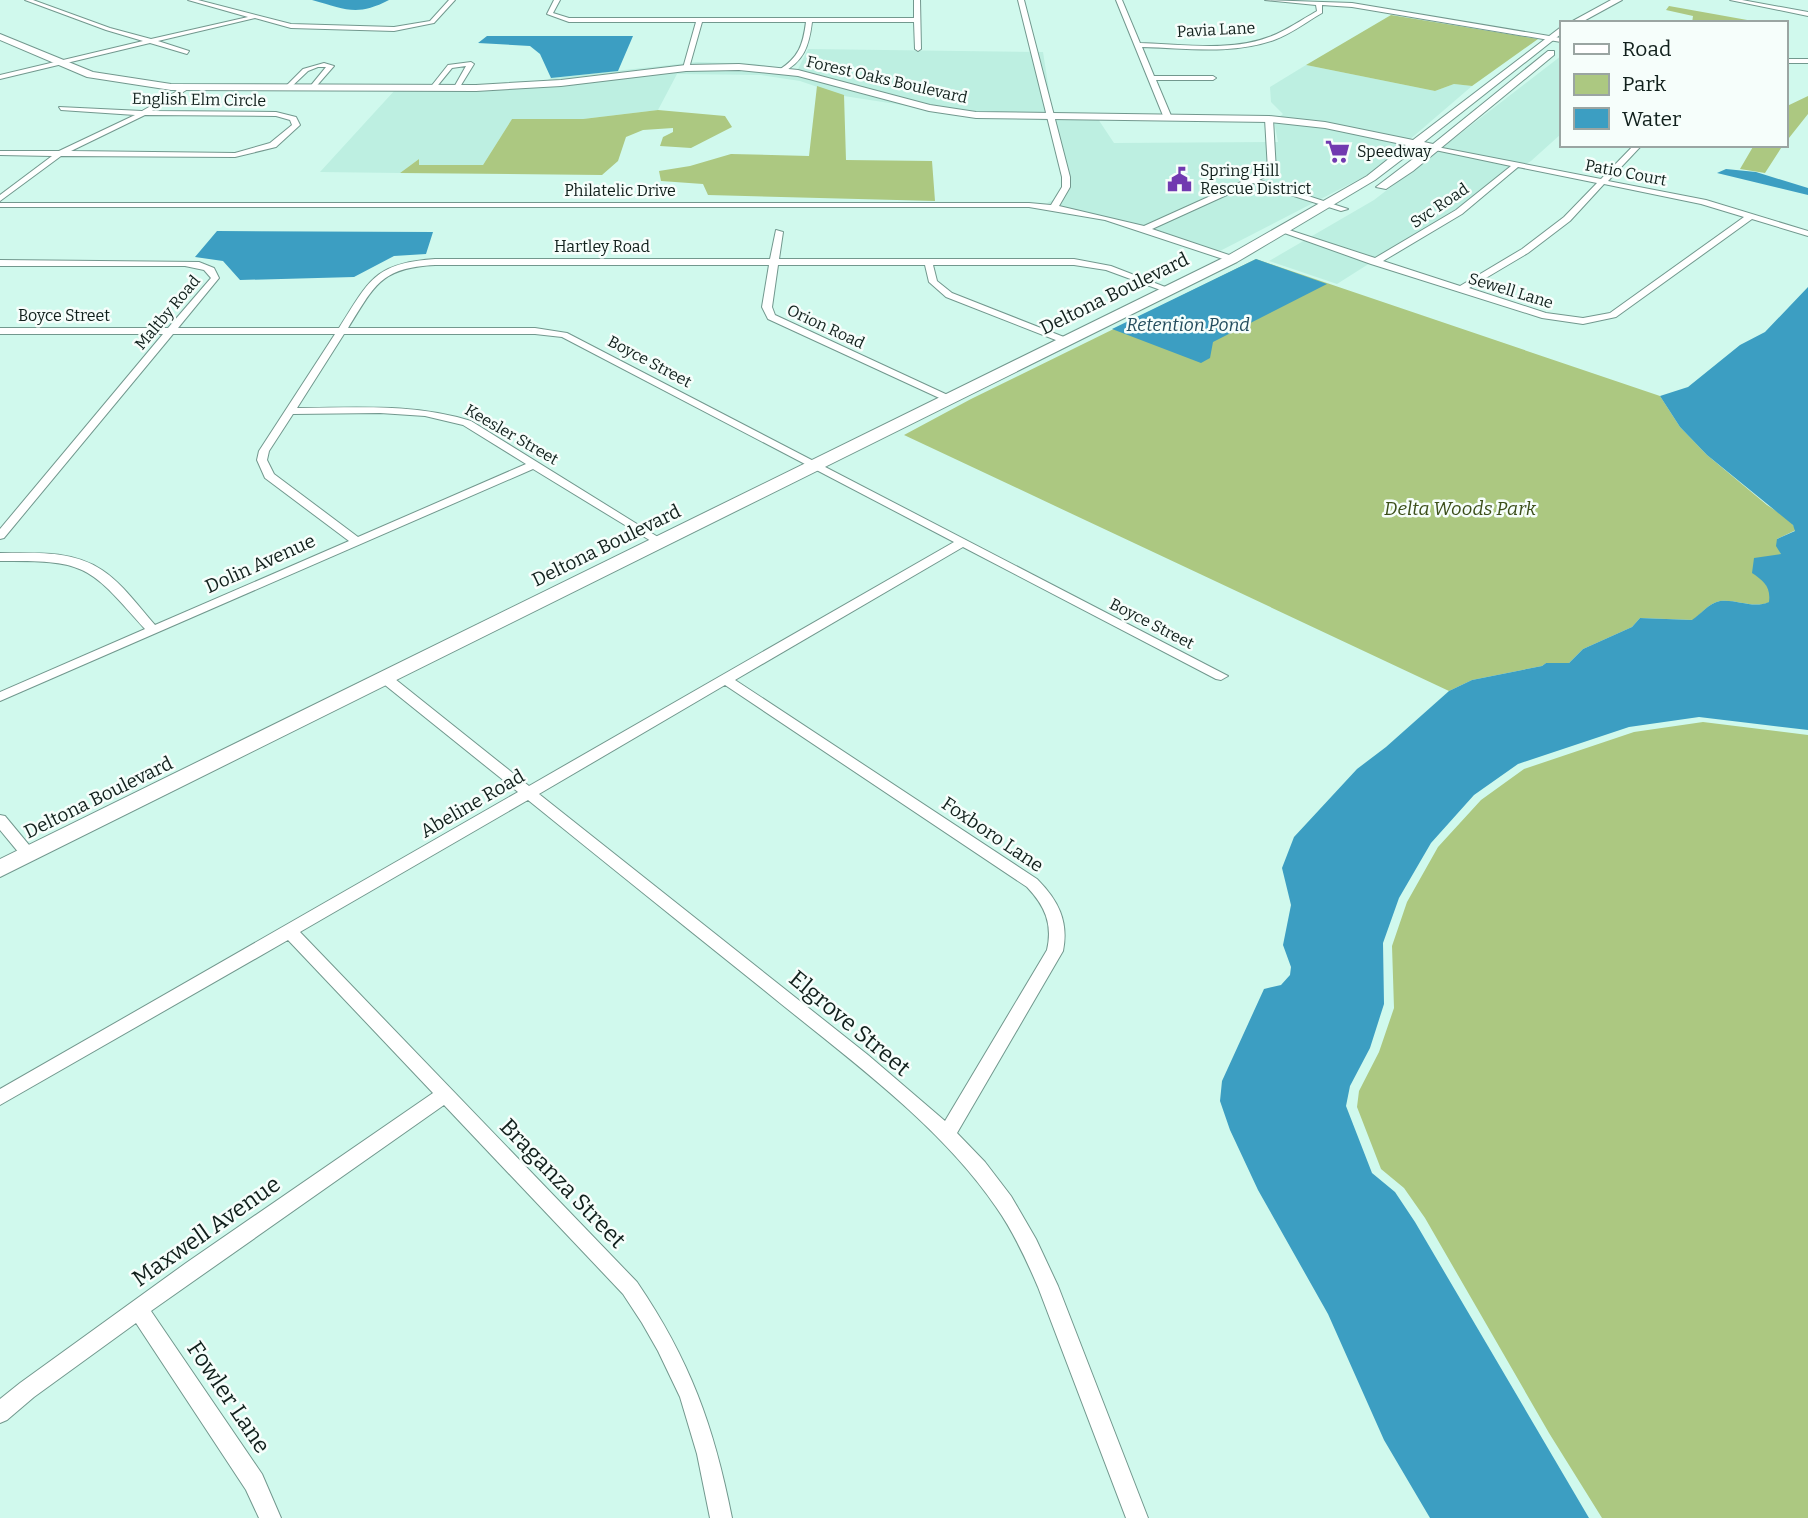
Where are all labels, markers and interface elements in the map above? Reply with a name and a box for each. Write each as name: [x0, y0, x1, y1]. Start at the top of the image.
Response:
street label: Pavia Lane: [1176, 18, 1256, 41]
legend: [1560, 21, 1787, 147]
text: Road: [1622, 36, 1671, 62]
street label: Forest Oaks Boulevard: [805, 52, 970, 107]
text: Park: [1622, 71, 1666, 97]
street label: English Elm Circle: [132, 89, 266, 110]
text: Water: [1622, 106, 1681, 132]
supermarket icon: Speedway: [1323, 137, 1351, 165]
place label: Speedway: [1357, 142, 1432, 161]
street label: Patio Court: [1583, 155, 1669, 190]
place label: Spring Hill Rescue District: [1200, 161, 1311, 198]
public building icon: Spring Hill Rescue District: [1166, 165, 1194, 193]
street label: Svc Road: [1407, 179, 1472, 232]
street label: Philatelic Drive: [564, 181, 676, 200]
street label: Hartley Road: [554, 237, 651, 256]
street label: Deltona Boulevard: [1036, 247, 1192, 339]
street label: Sewell Lane: [1466, 269, 1556, 312]
street label: Maltby Road: [131, 271, 204, 353]
street label: Orion Road: [784, 300, 868, 353]
street label: Boyce Street: [18, 306, 110, 325]
water label: Retention Pond: [1126, 314, 1250, 336]
street label: Boyce Street: [605, 331, 695, 392]
street label: Keesler Street: [462, 400, 562, 469]
park label: Delta Woods Park: [1384, 497, 1537, 520]
street label: Deltona Boulevard: [528, 499, 684, 591]
street label: Dolin Avenue: [202, 529, 319, 598]
street label: Boyce Street: [1106, 594, 1197, 653]
street label: Deltona Boulevard: [20, 751, 176, 843]
street label: Abeline Road: [416, 764, 529, 843]
street label: Foxboro Lane: [937, 792, 1048, 877]
street label: Elgrove Street: [784, 964, 916, 1082]
street label: Braganza Street: [494, 1112, 632, 1254]
street label: Maxwell Avenue: [127, 1170, 285, 1292]
street label: Fowler Lane: [181, 1336, 277, 1458]

